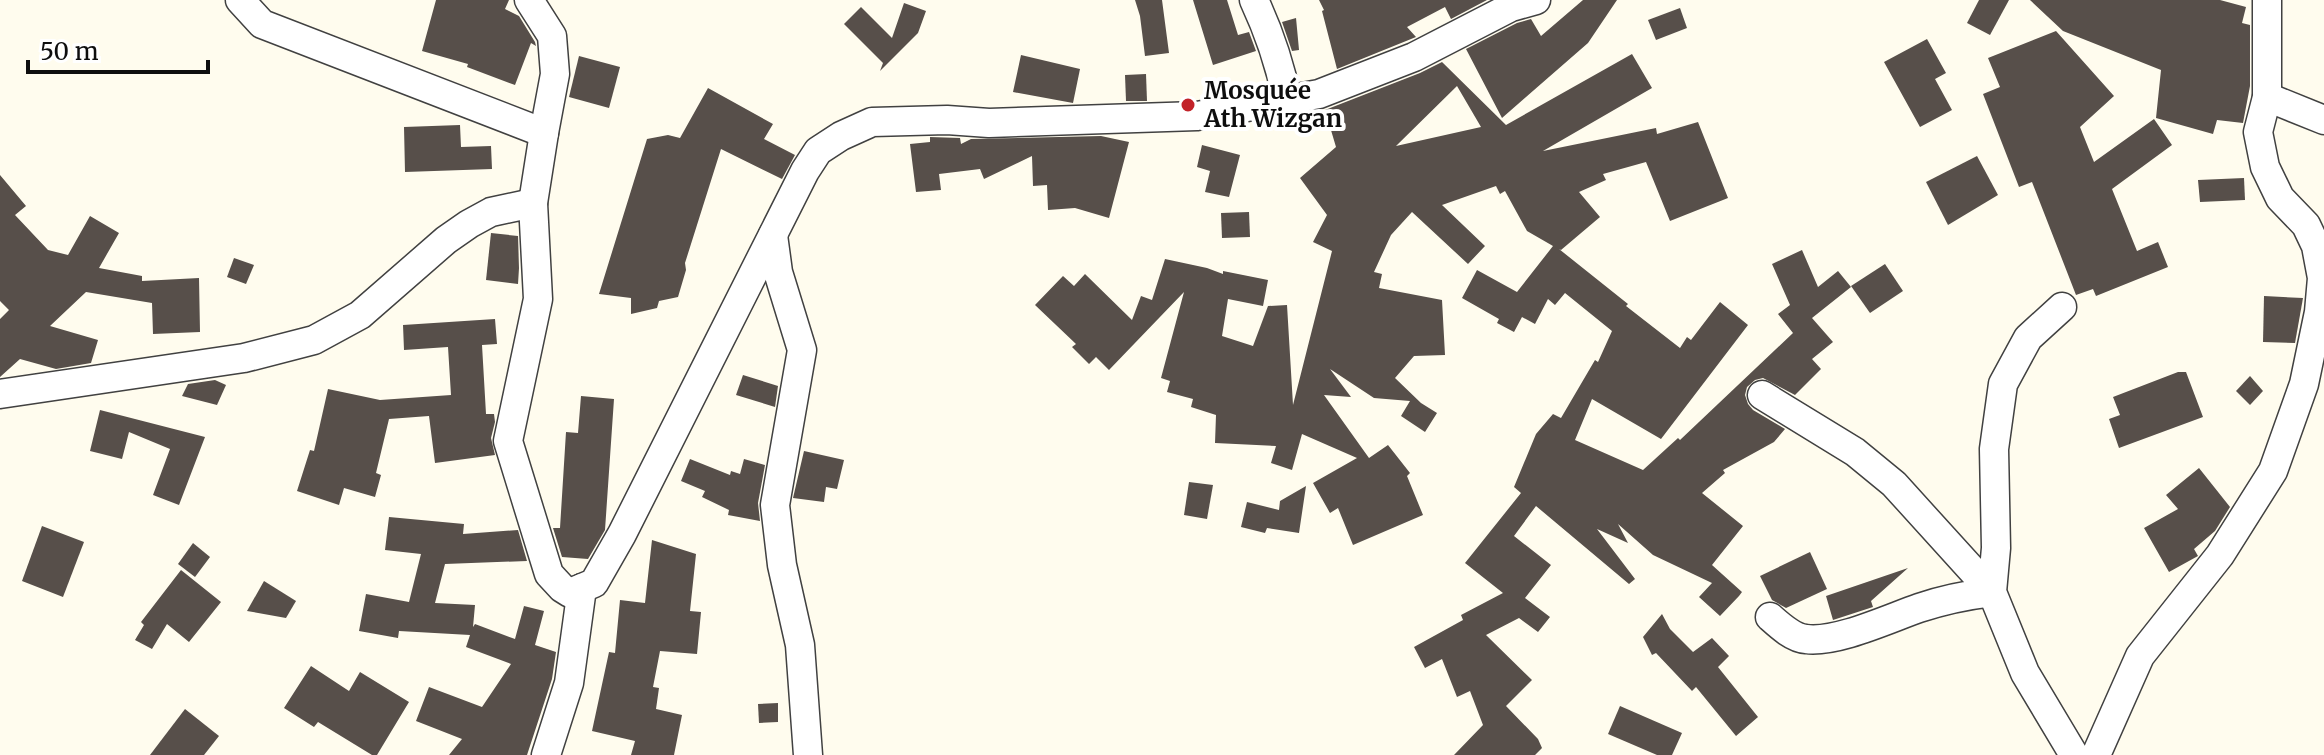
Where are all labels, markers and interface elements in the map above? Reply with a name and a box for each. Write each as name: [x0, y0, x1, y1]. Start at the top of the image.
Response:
scale bar: [28, 24, 208, 74]
text: 50 m: [40, 36, 99, 67]
place label: Mosquée Ath Wizgan: [1203, 75, 1342, 134]
marker: Mosquée Ath Wizgan: [1179, 96, 1197, 114]

